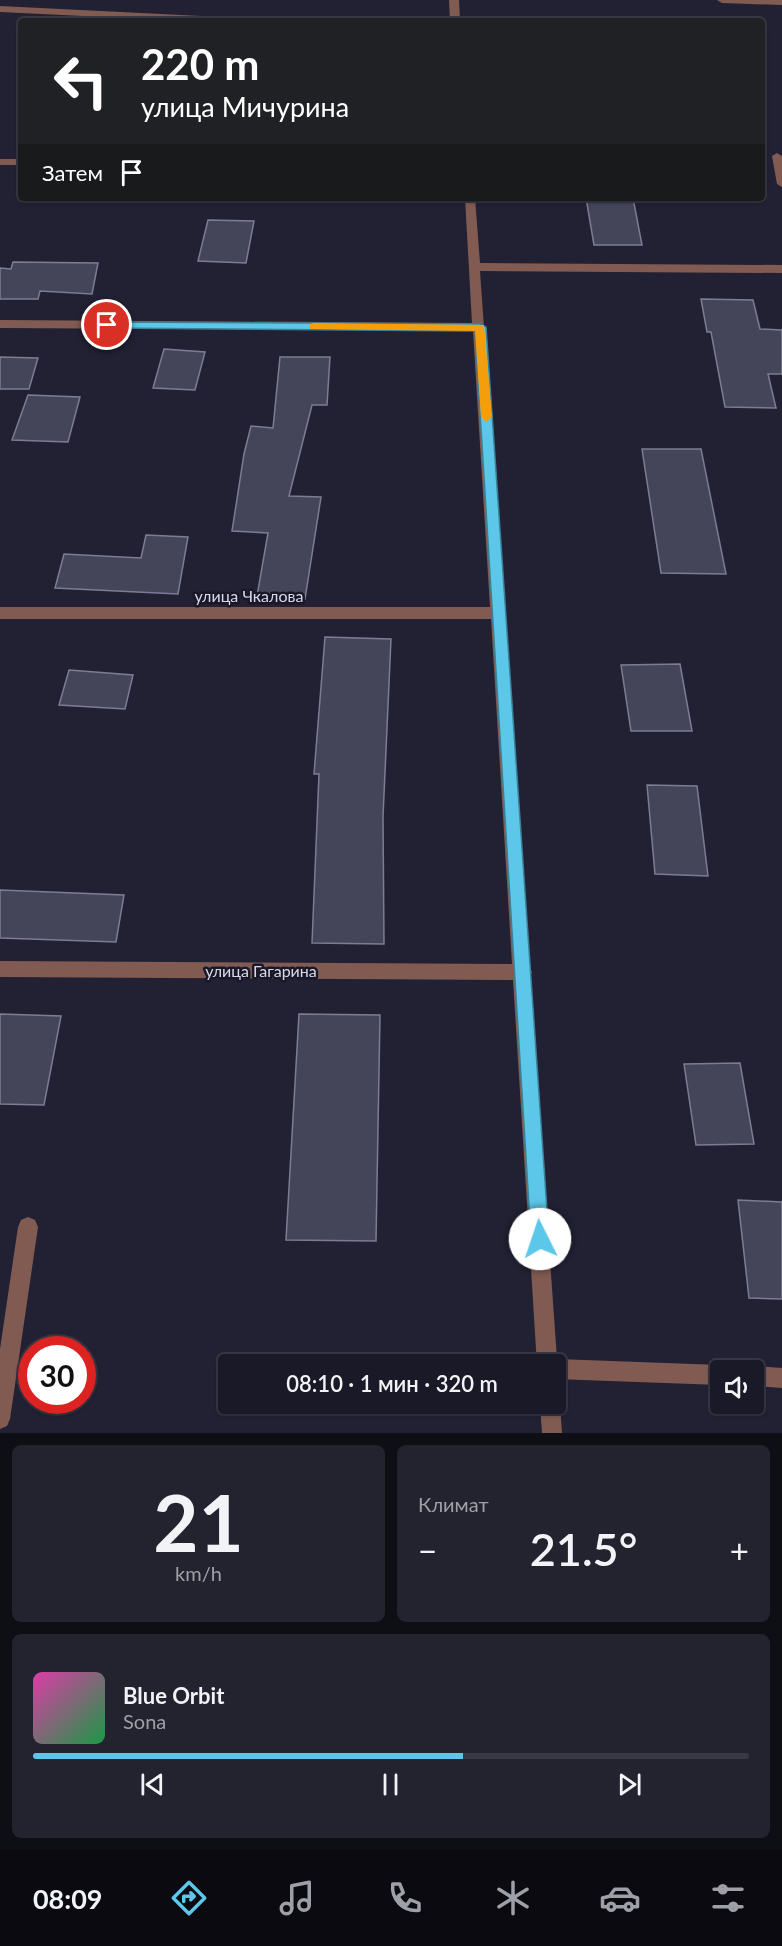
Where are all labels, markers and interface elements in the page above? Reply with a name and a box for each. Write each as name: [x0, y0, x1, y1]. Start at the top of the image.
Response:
text: 220 m: [141, 39, 259, 89]
icon: left: [42, 42, 120, 120]
text: улица Мичурина: [141, 90, 349, 123]
icon: arrive: [115, 156, 148, 189]
text: Затем: [42, 159, 103, 186]
pin: [81, 299, 132, 350]
icon: arrive: [90, 308, 123, 341]
street label: улица Чкалова: [195, 586, 303, 605]
street label: улица Гагарина: [205, 961, 317, 980]
position arrow: [508, 1207, 572, 1271]
speed limit sign: 30: [18, 1336, 96, 1414]
map controls: [710, 1360, 764, 1414]
button: sound: [710, 1360, 764, 1414]
text: 08:10 · 1 мин · 320 m: [286, 1370, 498, 1397]
text: 21: [153, 1475, 244, 1569]
text: Климат: [418, 1492, 489, 1516]
text: 21.5°: [530, 1522, 637, 1576]
text: −: [418, 1530, 437, 1570]
text: +: [730, 1530, 749, 1570]
text: km/h: [175, 1561, 222, 1585]
text: Blue Orbit: [123, 1682, 224, 1709]
text: Sona: [123, 1709, 166, 1733]
icon: previous: [136, 1768, 169, 1801]
icon: pause: [374, 1768, 407, 1801]
icon: next: [613, 1768, 646, 1801]
icon: directions: [168, 1877, 210, 1919]
icon: music: [276, 1877, 318, 1919]
icon: phone: [384, 1877, 426, 1919]
icon: climate: [492, 1877, 534, 1919]
icon: car: [599, 1877, 641, 1919]
icon: filters: [707, 1877, 749, 1919]
text: 08:09: [33, 1882, 102, 1915]

